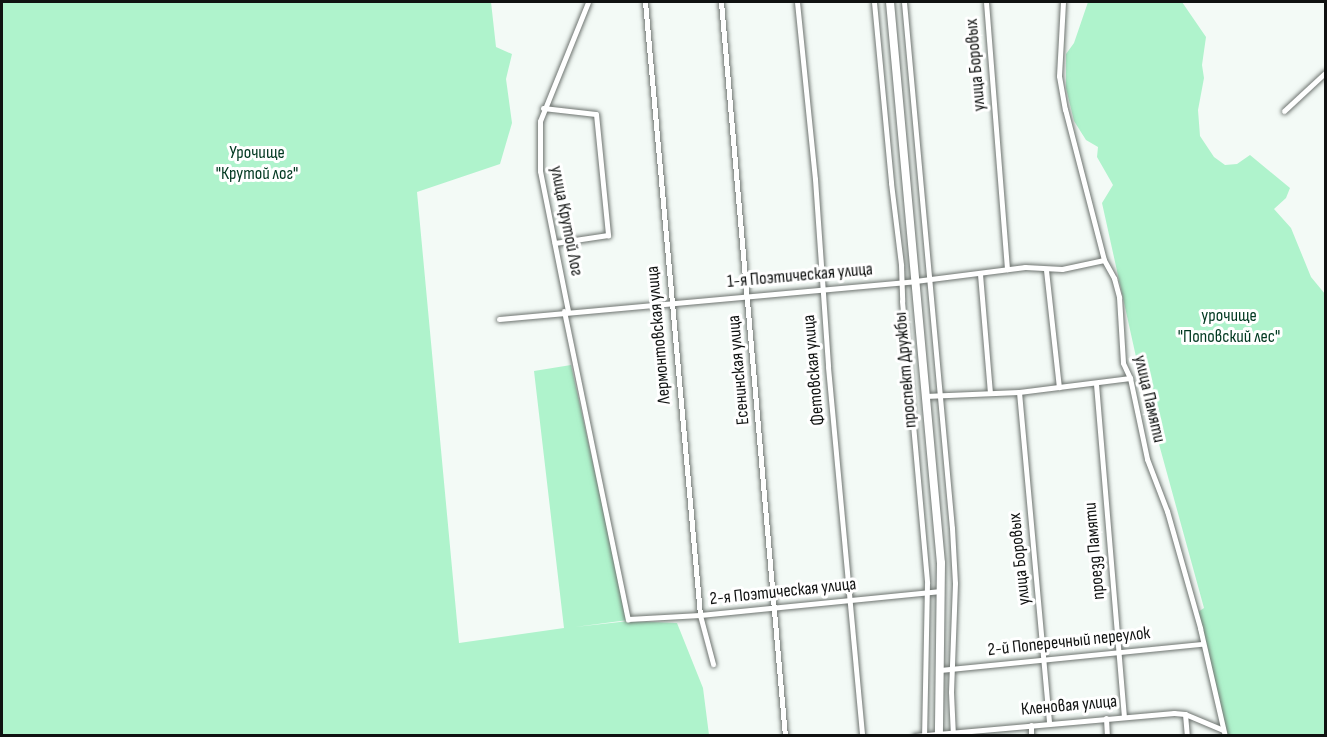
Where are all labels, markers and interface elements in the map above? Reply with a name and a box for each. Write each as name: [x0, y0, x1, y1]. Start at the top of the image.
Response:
street label: улица Боровых: [961, 18, 991, 112]
park label: Урочище "Крутой лог": [216, 143, 298, 186]
street label: улица Крутой Лог: [545, 164, 587, 278]
street label: 1-я Поэтическая улица: [726, 259, 874, 293]
street label: Лермонтовская улица: [642, 265, 676, 405]
park label: урочище "Поповский лес": [1178, 306, 1280, 348]
street label: проспект Дружбы: [890, 311, 922, 429]
street label: Есенинская улица: [723, 314, 755, 426]
street label: Фетовская улица: [798, 314, 830, 426]
street label: улица Памяти: [1128, 353, 1170, 445]
street label: проезд Памяти: [1080, 501, 1110, 601]
street label: улица Боровых: [1004, 512, 1036, 606]
street label: 2-я Поэтическая улица: [709, 574, 857, 610]
street label: 2-й Поперечный переулок: [987, 623, 1151, 661]
street label: Кленовая улица: [1020, 691, 1118, 721]

